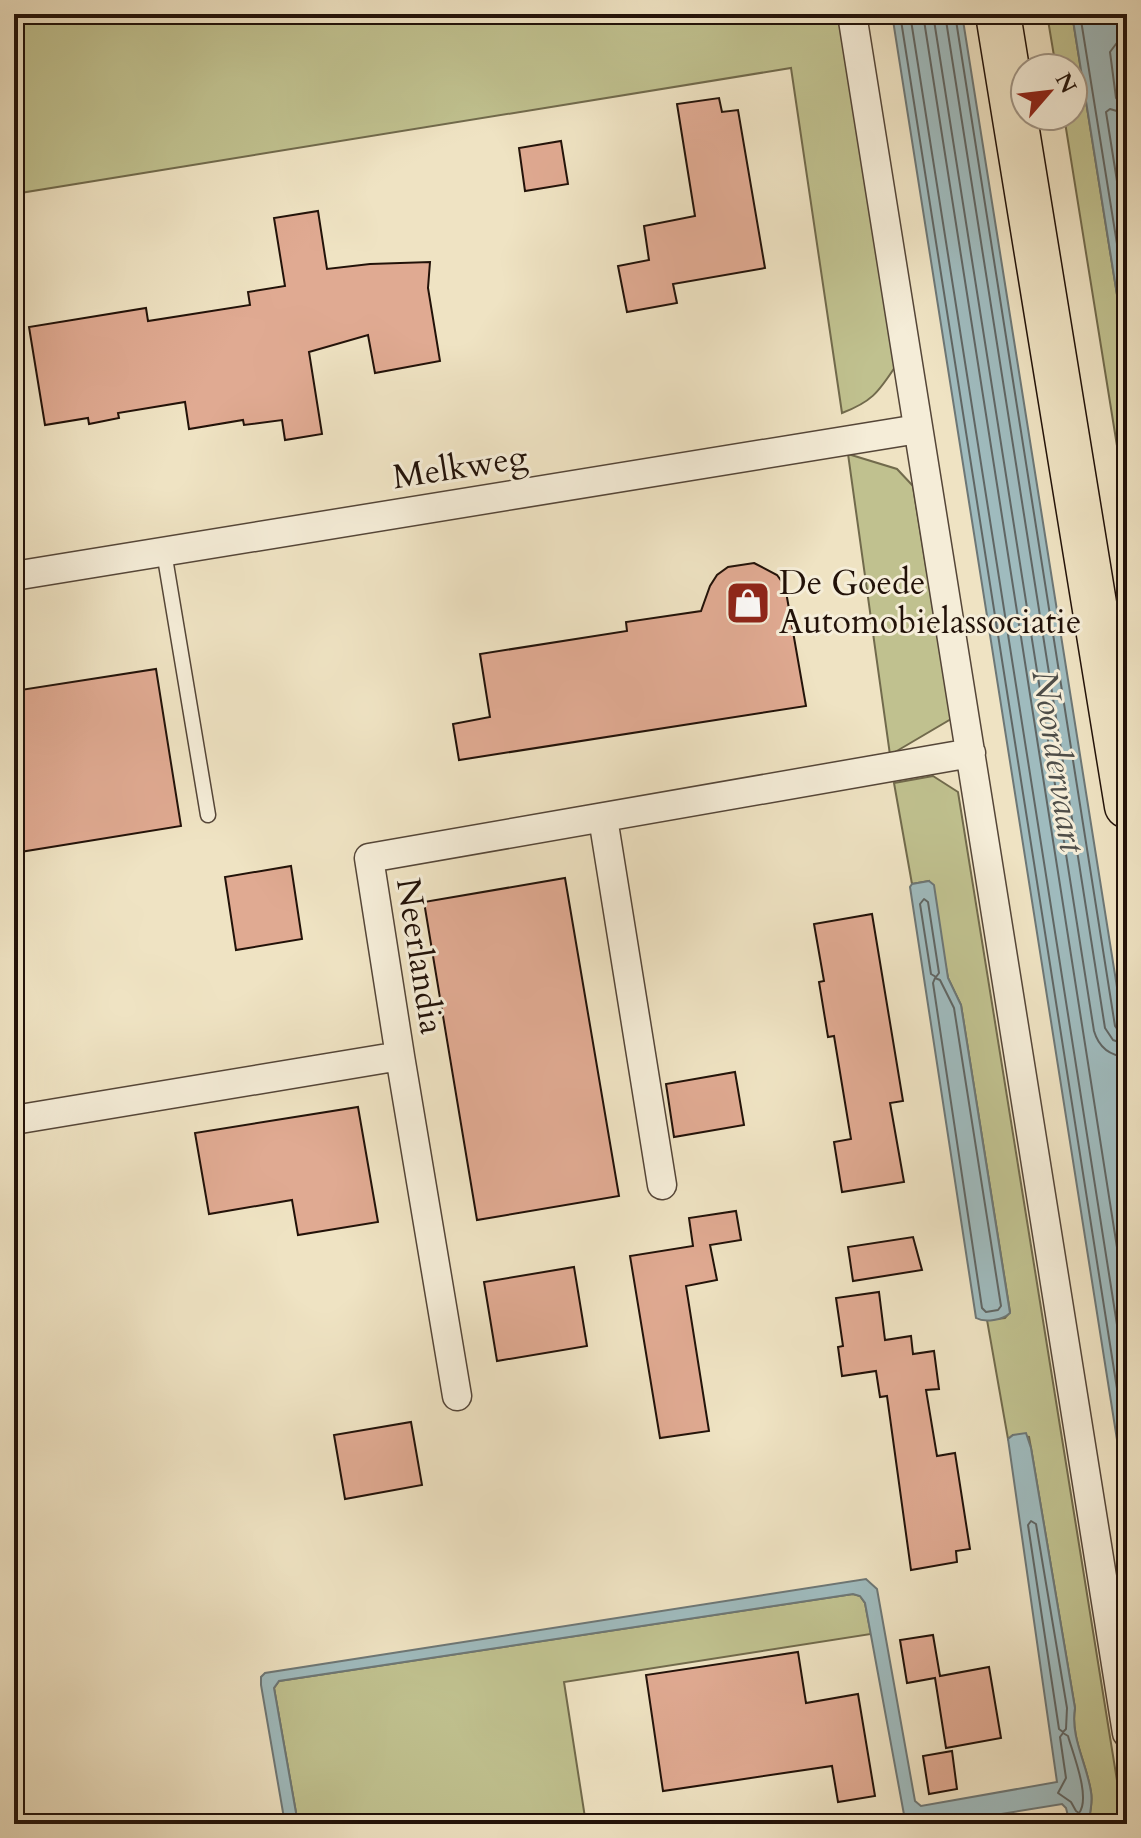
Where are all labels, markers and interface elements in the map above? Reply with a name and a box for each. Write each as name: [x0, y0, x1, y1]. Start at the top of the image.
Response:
north arrow: [1009, 52, 1089, 132]
text: N: [1048, 68, 1084, 99]
street label: Melkweg: [389, 434, 531, 500]
place label: De Goede Automobielassociatie: [779, 560, 1081, 645]
shop icon: De Goede Automobielassociatie: [724, 579, 772, 627]
water label: Noordervaart: [1019, 666, 1097, 857]
street label: Neerlandia: [385, 875, 455, 1038]

